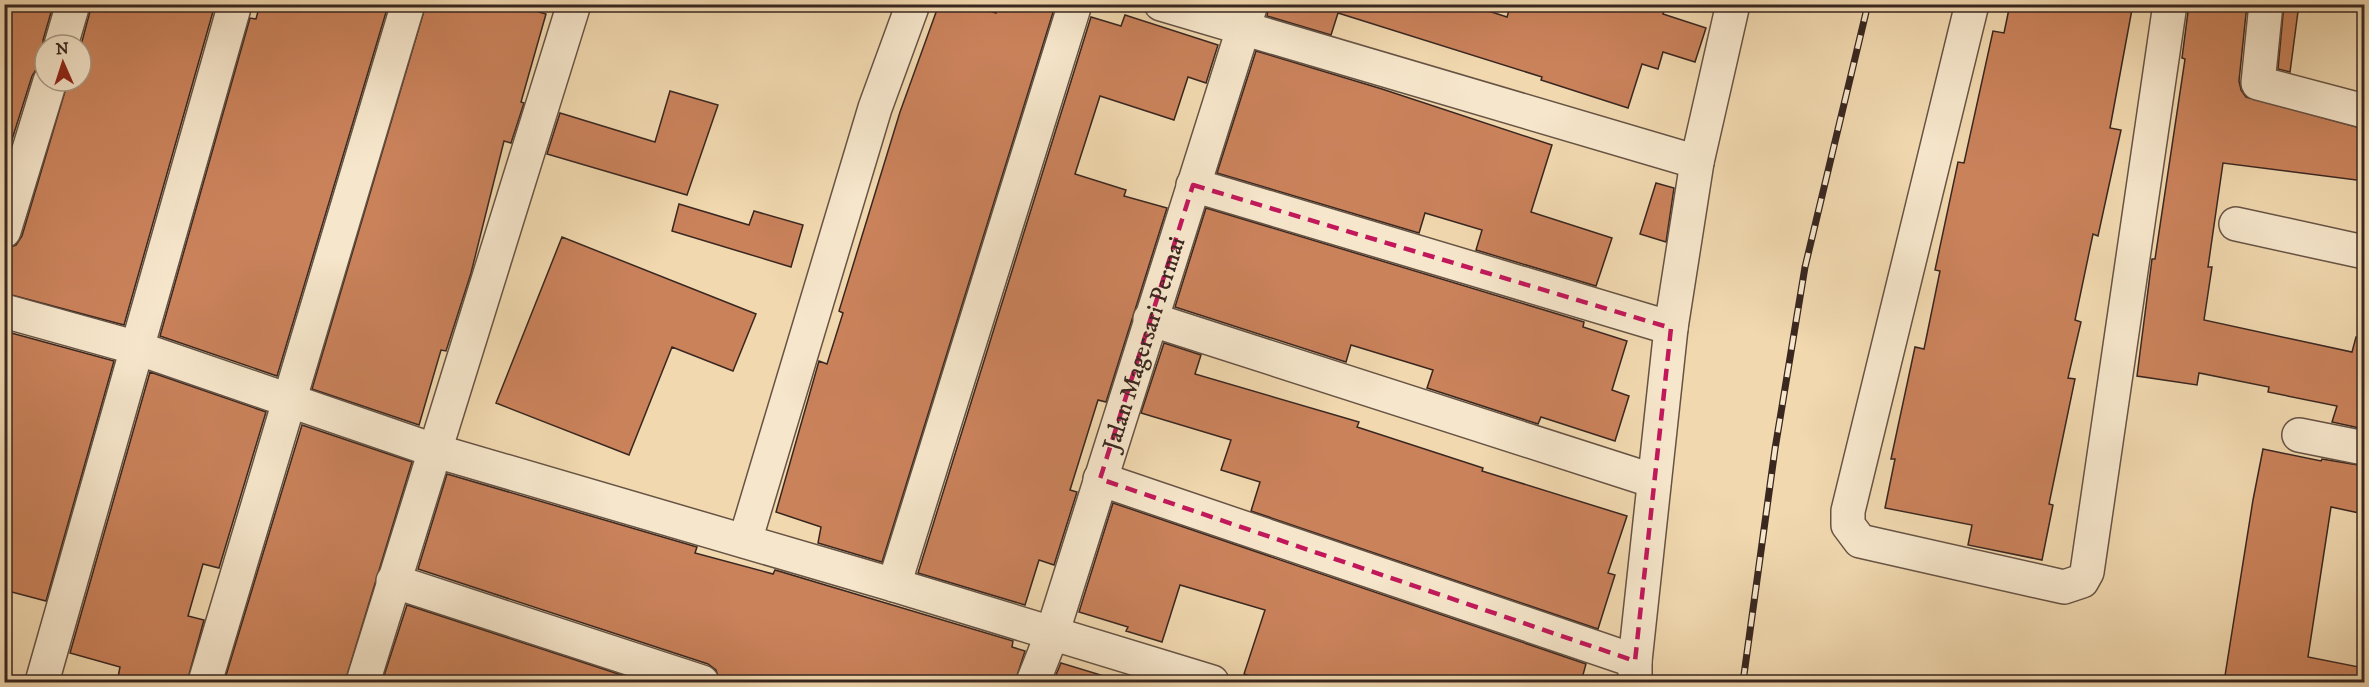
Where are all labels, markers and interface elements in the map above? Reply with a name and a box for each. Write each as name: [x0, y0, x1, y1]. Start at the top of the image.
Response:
north arrow: [33, 33, 93, 93]
text: N: [55, 39, 69, 59]
street label: Jalan Magersari Permai: [1096, 233, 1192, 457]

